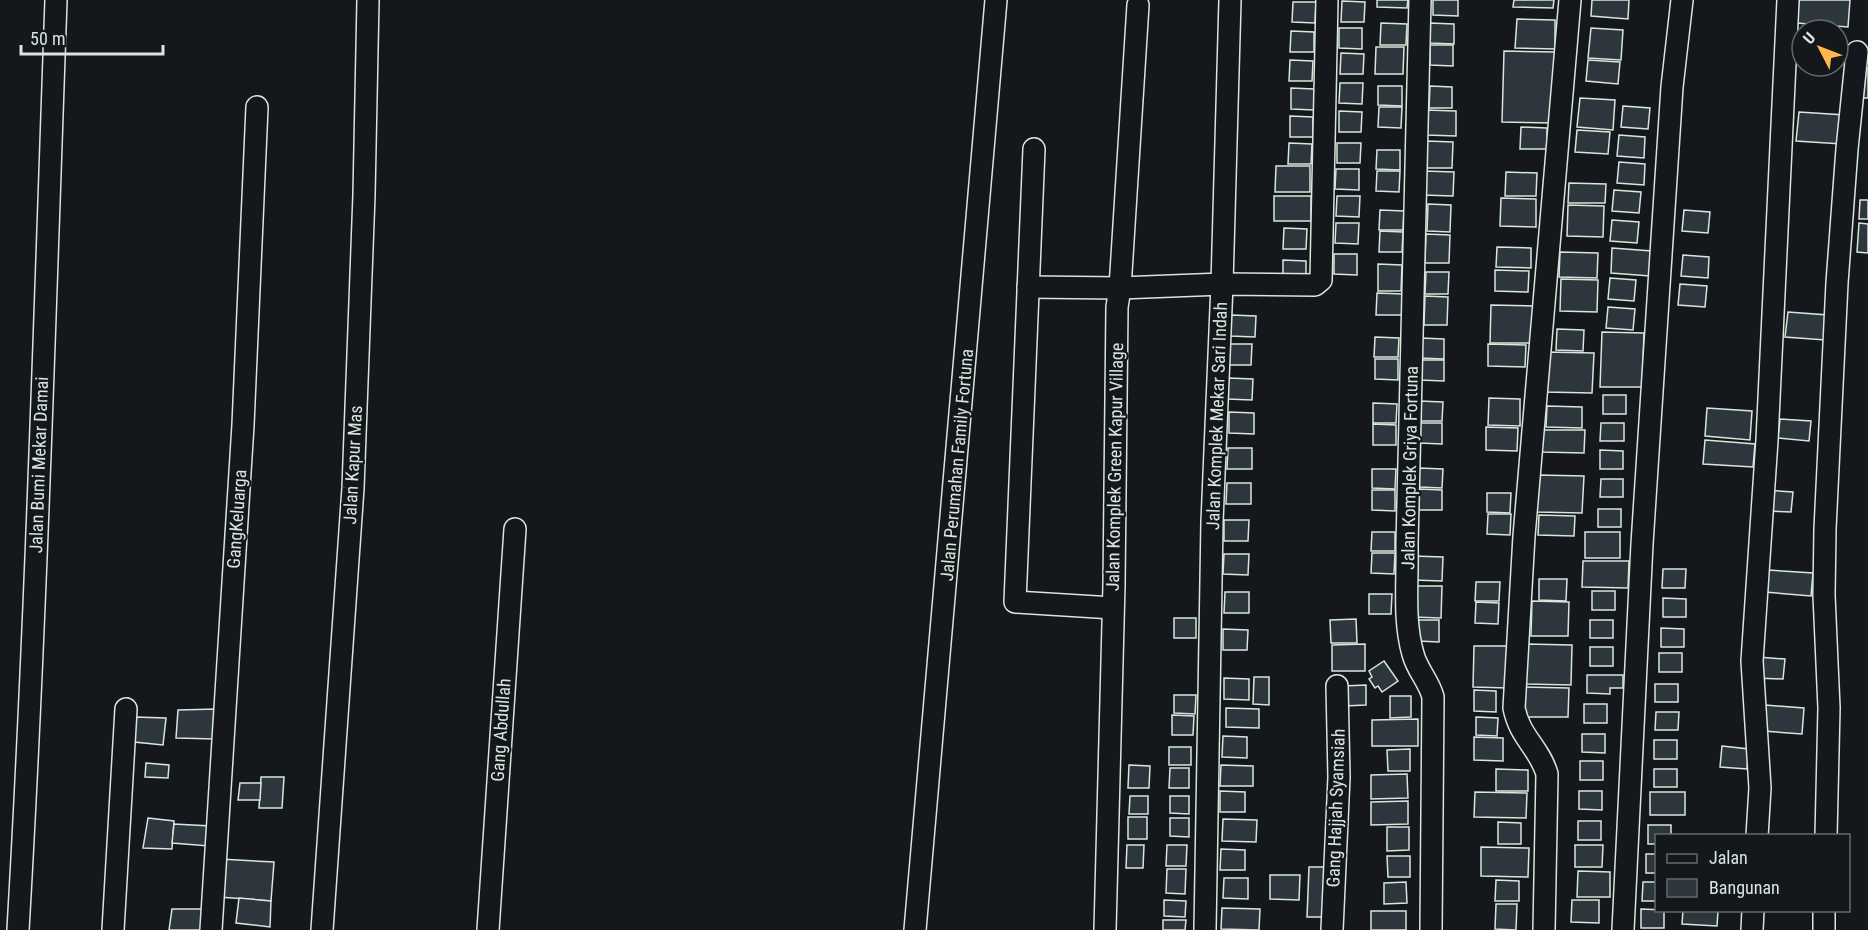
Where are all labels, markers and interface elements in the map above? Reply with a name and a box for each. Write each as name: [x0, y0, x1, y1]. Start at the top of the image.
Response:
scale bar: [21, 18, 164, 56]
north arrow: [1790, 18, 1850, 78]
text: 50 m: [30, 28, 65, 49]
text: U: [1799, 29, 1819, 48]
street label: Jalan Komplek Mekar Sari Indah: [1202, 302, 1231, 530]
street label: Jalan Komplek Green Kapur Village: [1102, 343, 1127, 591]
street label: Jalan Perumahan Family Fortuna: [936, 348, 977, 582]
street label: Jalan Komplek Griya Fortuna: [1397, 366, 1422, 570]
street label: Jalan Bumi Mekar Damai: [25, 376, 52, 554]
street label: Jalan Kapur Mas: [339, 405, 366, 525]
street label: GangKeluarga: [223, 469, 250, 569]
street label: Gang Abdullah: [486, 678, 515, 782]
street label: Gang Hajjah Syamsiah: [1322, 728, 1349, 888]
legend: [1655, 834, 1850, 912]
text: Jalan: [1709, 847, 1748, 868]
text: Bangunan: [1709, 877, 1780, 898]

